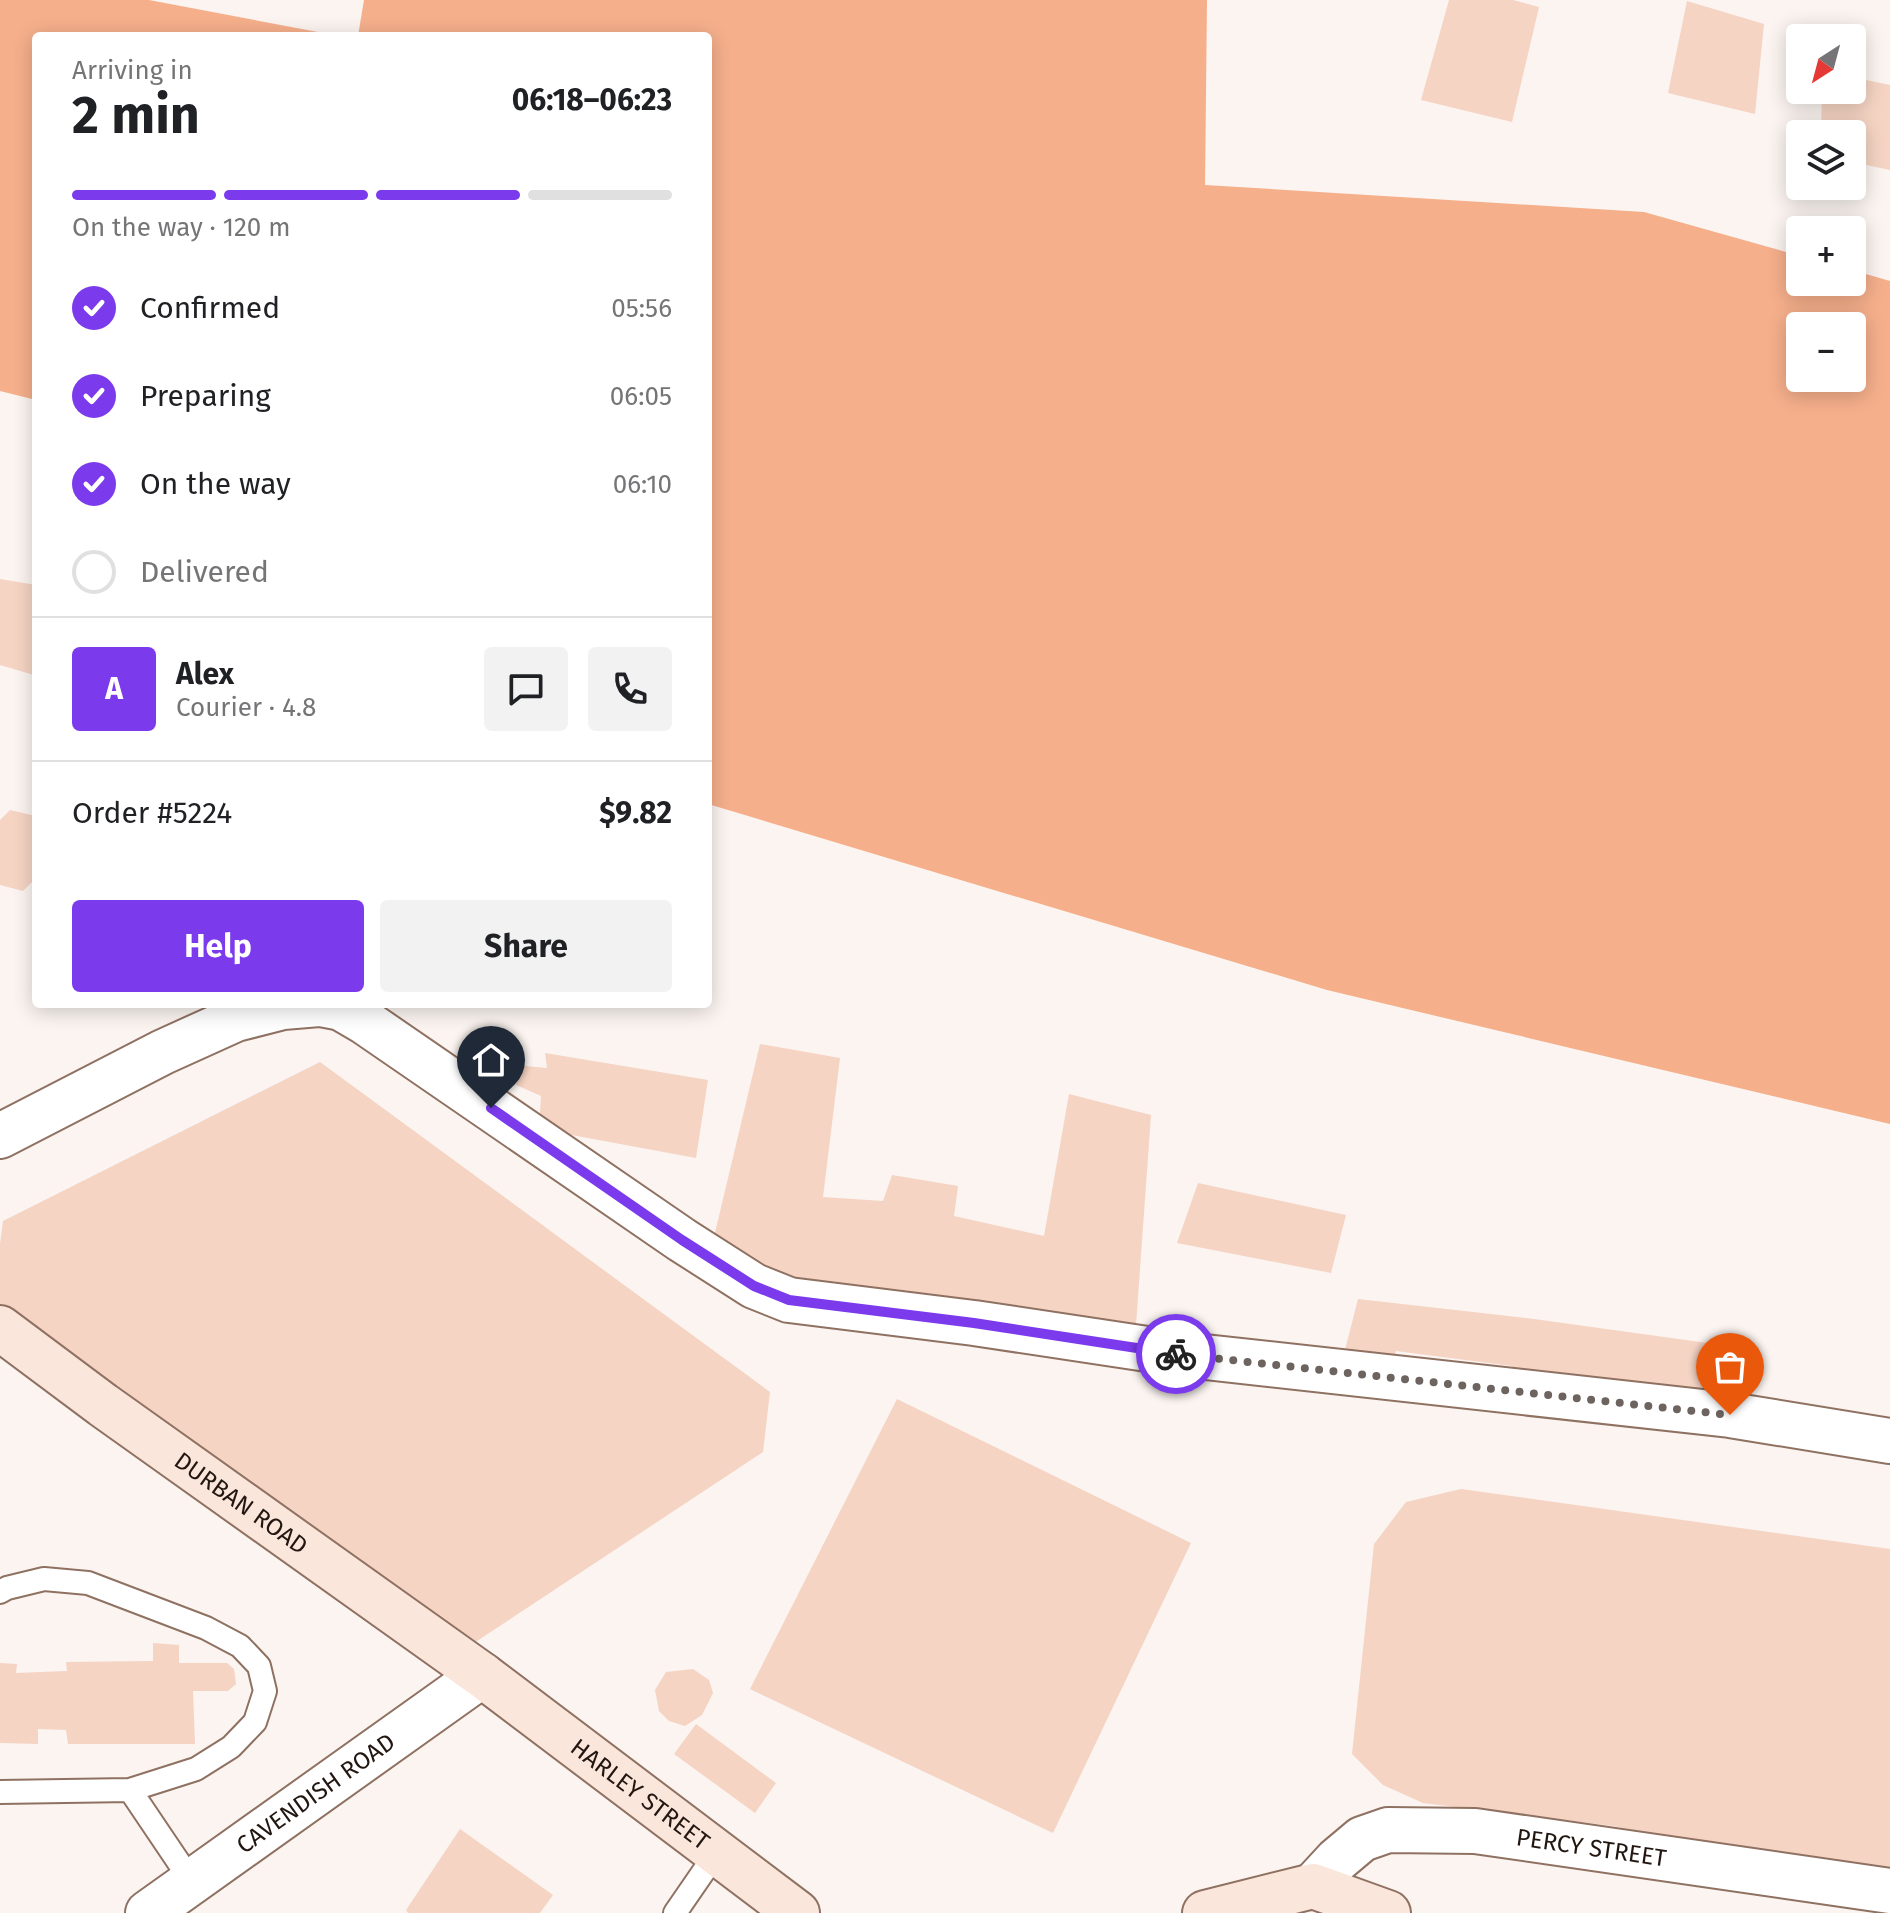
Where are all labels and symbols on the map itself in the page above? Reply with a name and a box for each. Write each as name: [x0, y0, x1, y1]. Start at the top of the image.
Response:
north arrow: [1786, 24, 1866, 104]
pin: [457, 1026, 525, 1108]
courier: [1136, 1314, 1216, 1394]
pin: [1696, 1333, 1764, 1415]
street label: DURBAN ROAD: [169, 1446, 313, 1560]
street label: CAVENDISH ROAD: [231, 1728, 400, 1859]
street label: HARLEY STREET: [565, 1733, 715, 1856]
street label: PERCY STREET: [1514, 1823, 1669, 1873]

